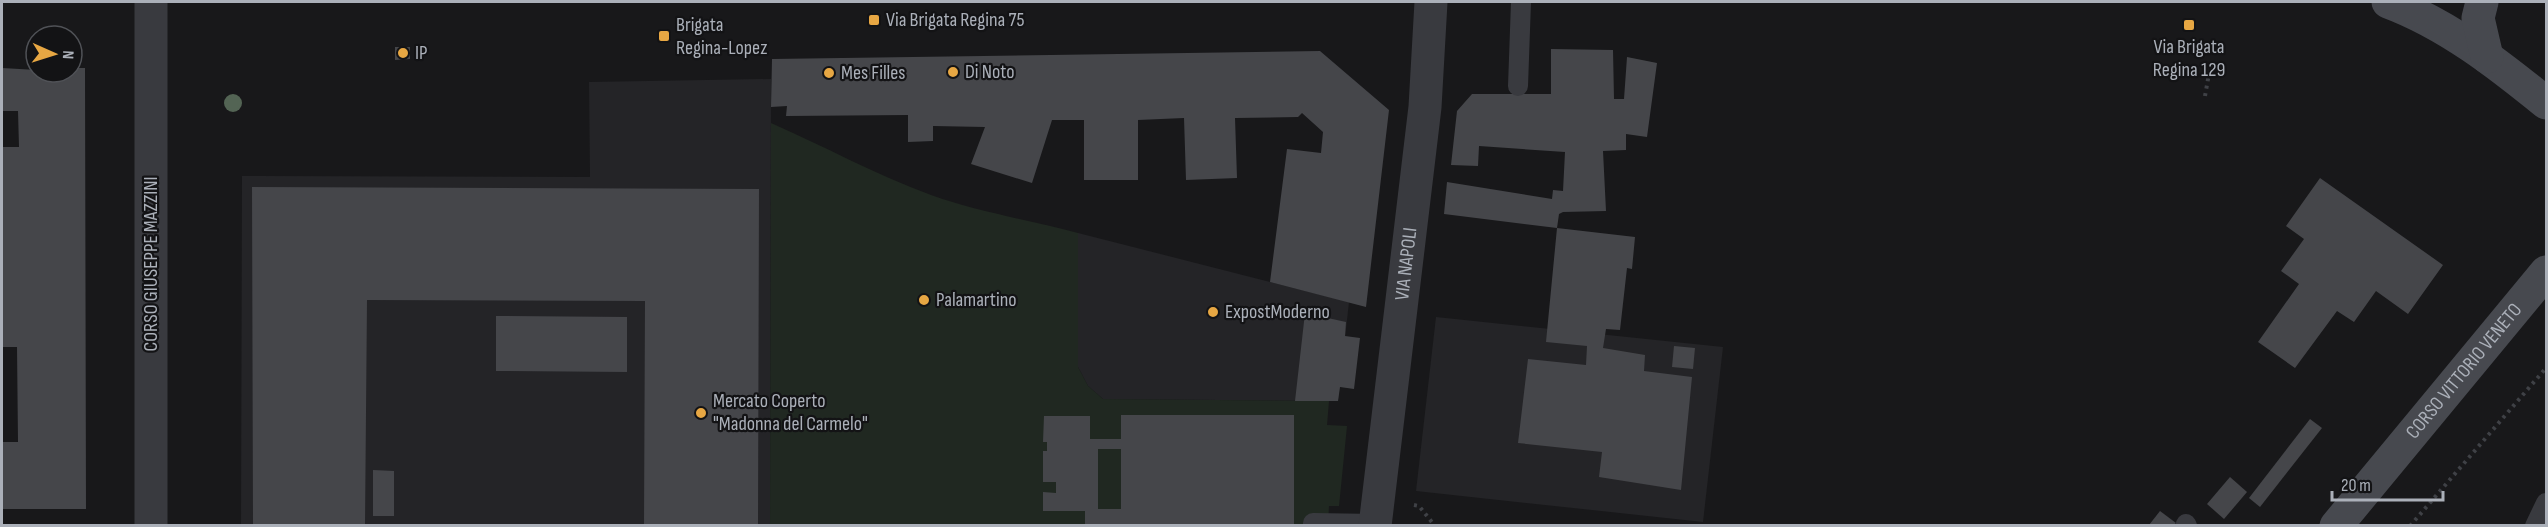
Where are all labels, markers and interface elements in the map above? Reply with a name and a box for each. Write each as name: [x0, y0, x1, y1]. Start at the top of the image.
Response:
place label: Via Brigata Regina 75: [886, 8, 1024, 32]
place label: Brigata Regina-Lopez: [676, 13, 767, 60]
marker: Via Brigata Regina 75: [867, 13, 881, 27]
marker: Via Brigata Regina 129: [2182, 18, 2196, 32]
north arrow: [24, 24, 84, 84]
marker: Brigata Regina-Lopez: [657, 29, 671, 43]
place label: Via Brigata Regina 129: [2153, 35, 2225, 82]
place label: IP: [415, 41, 427, 65]
marker: IP: [396, 46, 410, 60]
text: N: [58, 50, 77, 59]
place label: Di Noto: [965, 60, 1014, 84]
place label: Mes Filles: [841, 61, 906, 85]
marker: Di Noto: [946, 65, 960, 79]
marker: Mes Filles: [822, 66, 836, 80]
street label: CORSO GIUSEPPE MAZZINI: [139, 177, 163, 351]
street label: VIA NAPOLI: [1390, 226, 1423, 302]
place label: Palamartino: [936, 288, 1017, 312]
marker: Palamartino: [917, 293, 931, 307]
street label: CORSO VITTORIO VENETO: [2401, 298, 2527, 444]
place label: ExpostModerno: [1225, 300, 1330, 324]
marker: ExpostModerno: [1206, 305, 1220, 319]
place label: Mercato Coperto "Madonna del Carmelo": [713, 389, 868, 436]
marker: Mercato Coperto "Madonna del Carmelo": [694, 406, 708, 420]
scale bar: [2332, 464, 2443, 502]
text: 20 m: [2341, 475, 2371, 496]

